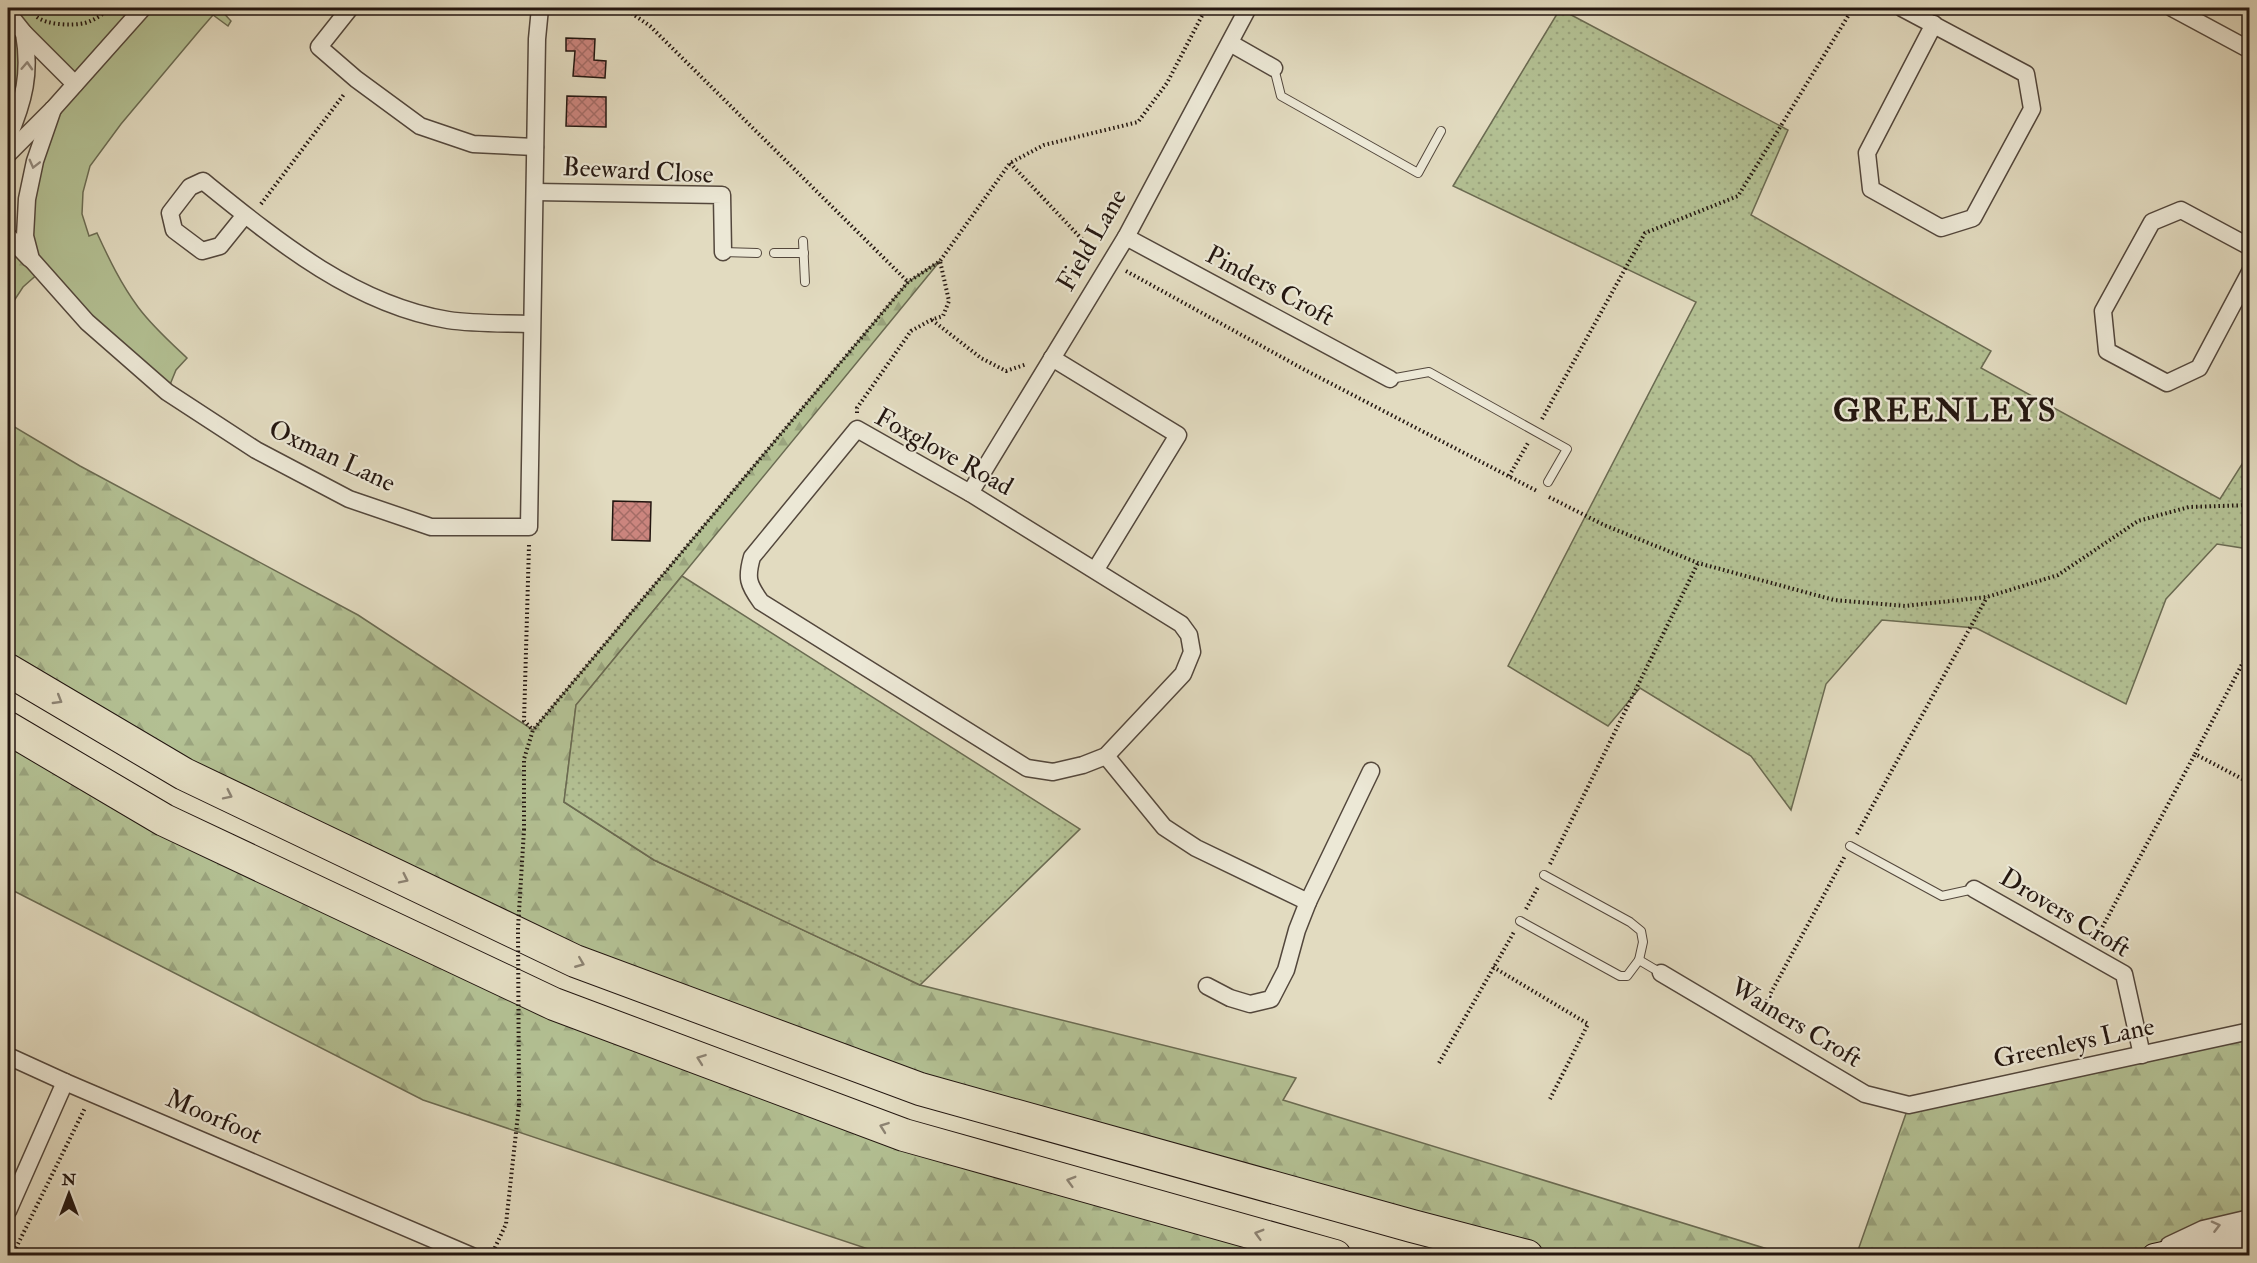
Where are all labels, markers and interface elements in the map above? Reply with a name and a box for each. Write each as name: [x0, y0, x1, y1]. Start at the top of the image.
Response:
one-way arrow: [20, 62, 33, 71]
street label: Beeward Close: [562, 151, 714, 191]
one-way arrow: [29, 159, 42, 169]
street label: Field Lane: [1050, 183, 1134, 297]
street label: Pinders Croft: [1200, 239, 1340, 333]
district label: GREENLEYS: [1833, 391, 2057, 431]
street label: Foxglove Road: [869, 401, 1019, 503]
street label: Oxman Lane: [263, 413, 401, 499]
one-way arrow: [52, 692, 62, 704]
one-way arrow: [221, 788, 232, 800]
street label: Drovers Croft: [1994, 861, 2136, 965]
one-way arrow: [397, 872, 408, 884]
one-way arrow: [574, 955, 585, 968]
street label: Wainers Croft: [1724, 971, 1868, 1075]
street label: Greenleys Lane: [1991, 1010, 2157, 1076]
one-way arrow: [696, 1054, 707, 1066]
street label: Moorfoot: [161, 1083, 267, 1151]
one-way arrow: [879, 1122, 890, 1134]
north arrow: [39, 1164, 99, 1224]
text: N: [61, 1170, 77, 1190]
one-way arrow: [1066, 1176, 1076, 1189]
one-way arrow: [2211, 1220, 2221, 1233]
one-way arrow: [1254, 1229, 1265, 1241]

